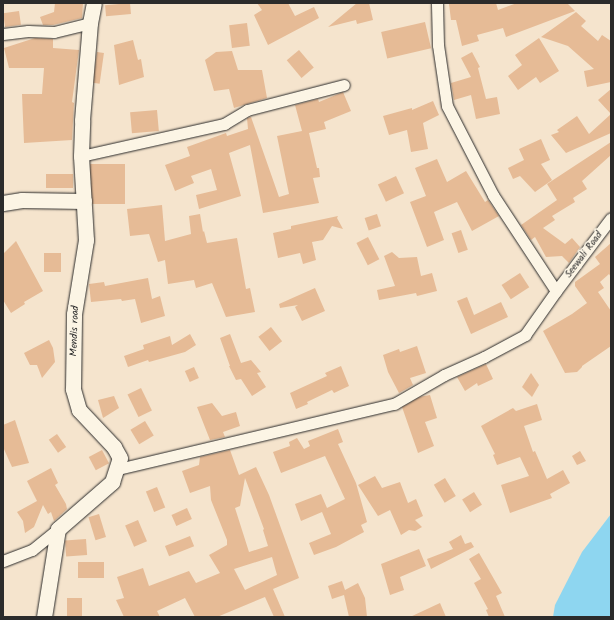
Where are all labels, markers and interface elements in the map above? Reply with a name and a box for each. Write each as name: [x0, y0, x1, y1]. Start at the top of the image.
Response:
street label: Seewali Road: [563, 230, 605, 280]
street label: Mendis road: [68, 305, 82, 357]

